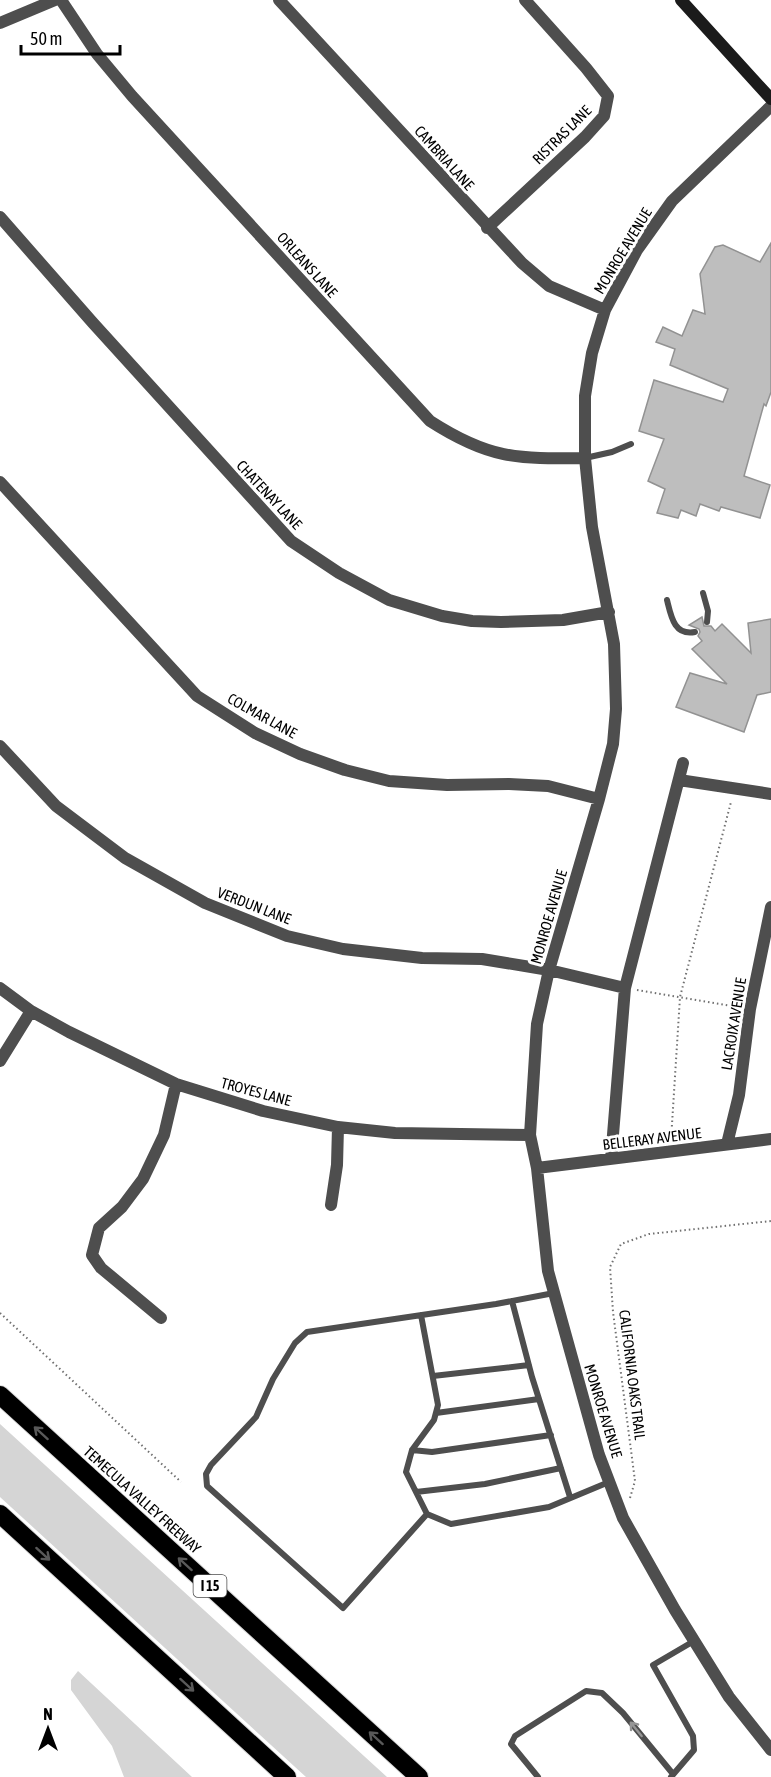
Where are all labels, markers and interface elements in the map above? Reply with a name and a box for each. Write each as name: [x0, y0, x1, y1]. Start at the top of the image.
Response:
scale bar: [21, 18, 120, 56]
text: 50 m: [30, 28, 62, 49]
street label: RISTRAS LANE: [529, 101, 595, 167]
street label: CAMBRIA LANE: [411, 122, 478, 194]
street label: MONROE AVENUE: [590, 204, 655, 297]
street label: ORLEANS LANE: [274, 229, 341, 301]
street label: CHATENAY LANE: [233, 457, 306, 533]
street label: COLMAR LANE: [225, 690, 300, 742]
street label: MONROE AVENUE: [527, 867, 570, 966]
street label: VERDUN LANE: [215, 884, 294, 928]
street label: LACROIX AVENUE: [718, 976, 749, 1071]
street label: TROYES LANE: [219, 1074, 294, 1109]
street label: BELLERAY AVENUE: [602, 1124, 703, 1153]
street label: CALIFORNIA OAKS TRAIL: [616, 1309, 649, 1441]
street label: MONROE AVENUE: [581, 1362, 626, 1460]
one-way arrow: [34, 1426, 49, 1440]
street label: TEMECULA VALLEY FREEWAY: [80, 1443, 205, 1557]
one-way arrow: [35, 1547, 50, 1561]
one-way arrow: [178, 1557, 193, 1571]
road number: I 15: [194, 1575, 226, 1597]
one-way arrow: [179, 1678, 194, 1692]
north arrow: [18, 1699, 78, 1759]
text: N: [43, 1705, 53, 1723]
one-way arrow: [630, 1721, 643, 1737]
one-way arrow: [369, 1731, 384, 1745]

